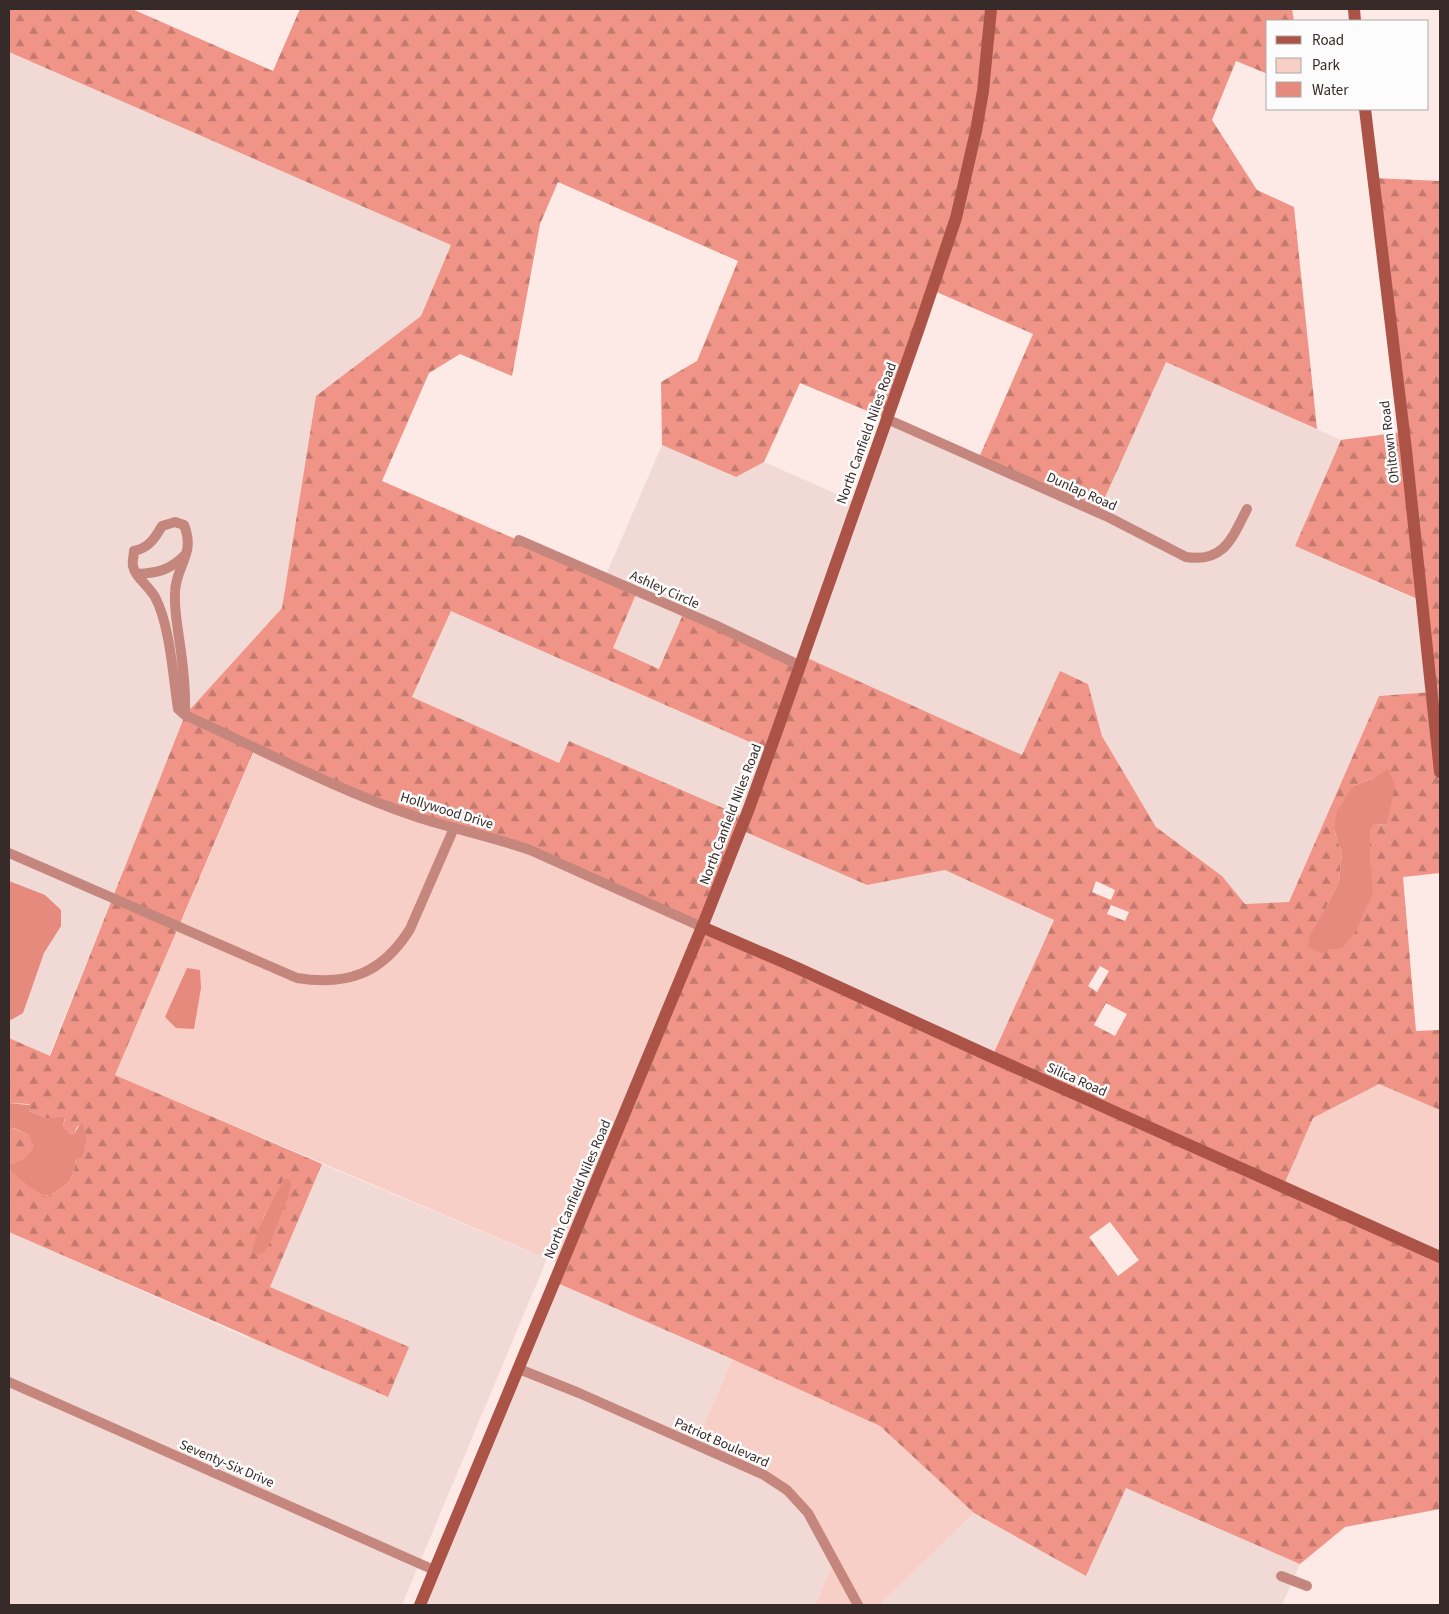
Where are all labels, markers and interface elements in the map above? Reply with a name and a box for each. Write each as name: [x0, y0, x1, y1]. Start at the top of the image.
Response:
legend: [1266, 20, 1429, 110]
text: Road: [1312, 30, 1344, 51]
text: Park: [1312, 55, 1341, 76]
text: Water: [1312, 80, 1349, 101]
street label: North Canfield Niles Road: [832, 360, 902, 507]
street label: Ohltown Road: [1375, 399, 1405, 484]
street label: Dunlap Road: [1043, 467, 1120, 516]
street label: Ashley Circle: [627, 566, 703, 614]
street label: North Canfield Niles Road: [695, 741, 767, 888]
street label: Hollywood Drive: [398, 787, 496, 835]
street label: Silica Road: [1043, 1058, 1110, 1102]
street label: North Canfield Niles Road: [539, 1117, 616, 1262]
street label: Patriot Boulevard: [671, 1413, 772, 1473]
street label: Seventy-Six Drive: [176, 1435, 277, 1493]

